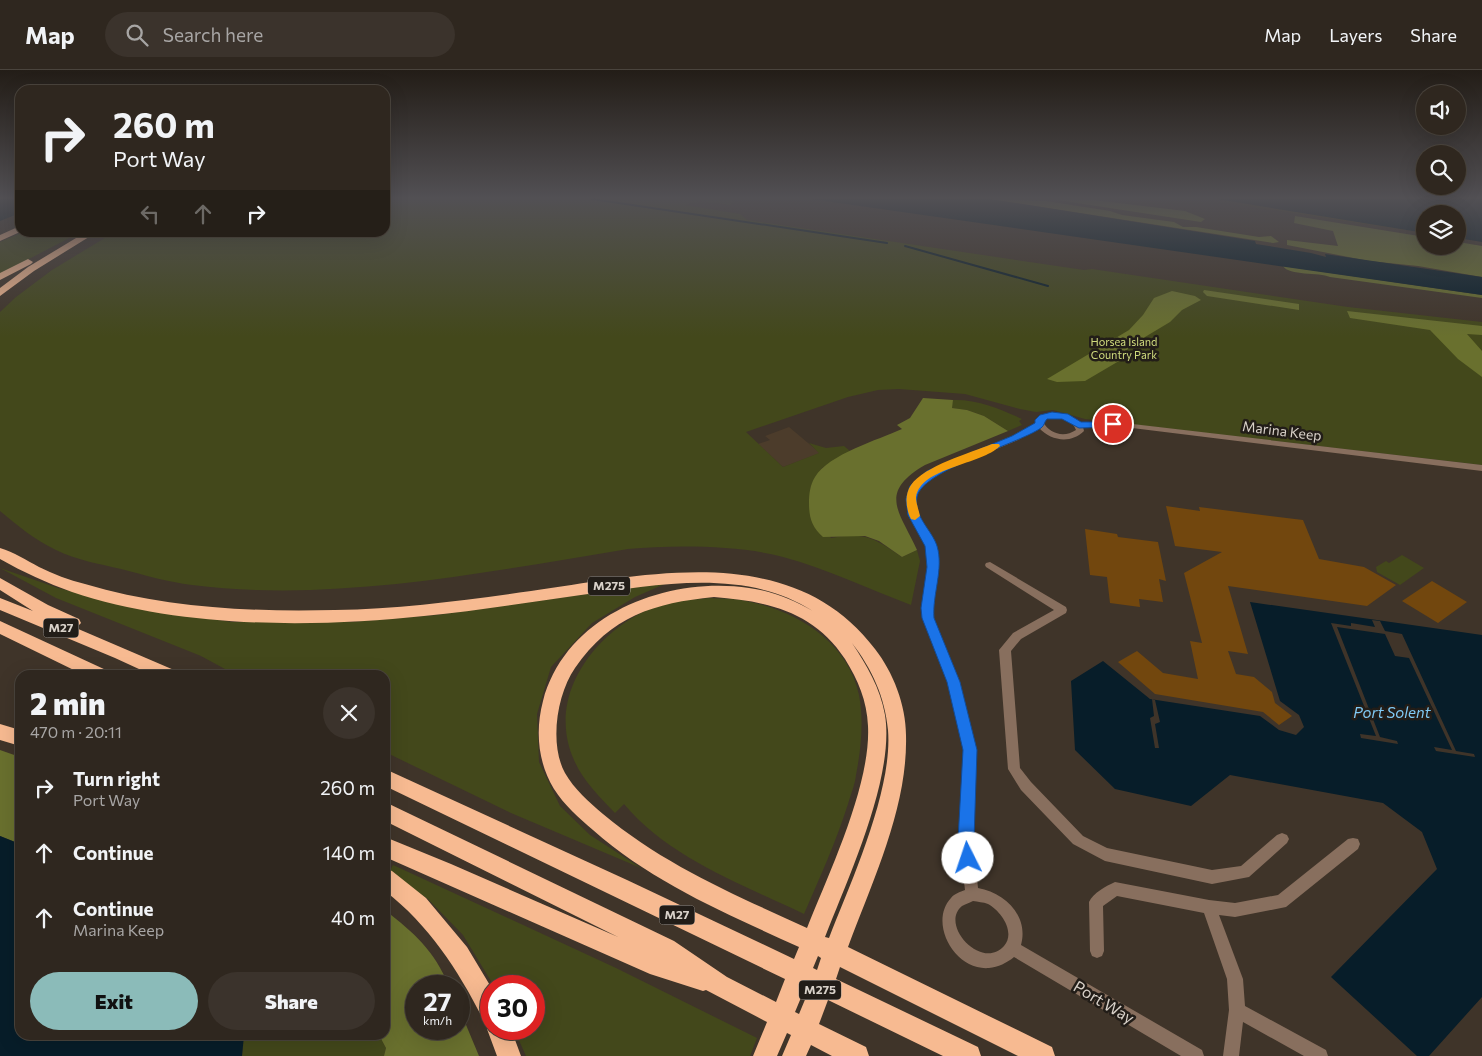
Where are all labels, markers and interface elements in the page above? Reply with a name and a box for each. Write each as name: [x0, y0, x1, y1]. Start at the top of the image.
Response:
search box: [105, 12, 455, 57]
text: Map: [25, 20, 75, 49]
icon: search: [123, 21, 151, 49]
text: Search here: [163, 23, 263, 46]
text: Map: [1264, 24, 1301, 46]
text: Layers: [1329, 24, 1382, 46]
text: Share: [1410, 24, 1457, 46]
map controls: [1416, 85, 1466, 255]
button: sound: [1416, 85, 1466, 135]
text: 260 m: [113, 102, 215, 145]
icon: right: [30, 105, 95, 170]
text: Port Way: [113, 145, 206, 172]
button: search: [1416, 145, 1466, 195]
icon: left: [136, 200, 164, 228]
icon: ahead: [189, 200, 217, 228]
icon: right: [242, 200, 270, 228]
button: layers: [1416, 205, 1466, 255]
park label: Horsea Island Country Park: [1091, 335, 1157, 361]
pin: [1092, 403, 1134, 445]
icon: arrive: [1099, 410, 1127, 438]
street label: Marina Keep: [1241, 417, 1323, 444]
road number: M275: [588, 576, 630, 596]
road number: M27: [44, 618, 78, 638]
text: 2 min: [30, 684, 105, 721]
button: close: [323, 687, 375, 739]
water label: Port Solent: [1353, 703, 1432, 721]
text: 470 m · 20:11: [30, 722, 122, 741]
text: Turn right: [73, 767, 160, 790]
icon: right: [30, 774, 58, 802]
text: 260 m: [320, 776, 375, 799]
text: Port Way: [73, 790, 140, 809]
position arrow: [941, 831, 993, 883]
icon: ahead: [30, 839, 58, 867]
text: Continue: [73, 841, 153, 864]
text: 140 m: [323, 841, 375, 864]
text: Continue: [73, 897, 153, 920]
icon: ahead: [30, 904, 58, 932]
text: 40 m: [331, 906, 375, 929]
road number: M27: [660, 906, 694, 924]
text: Marina Keep: [73, 920, 164, 939]
button: Exit: [30, 972, 198, 1030]
button: Share: [208, 972, 375, 1030]
speed limit sign: 30: [480, 975, 545, 1040]
street label: Port Way: [1071, 976, 1138, 1027]
road number: M275: [799, 980, 841, 1000]
text: 27: [424, 986, 451, 1016]
text: km/h: [423, 1013, 452, 1027]

